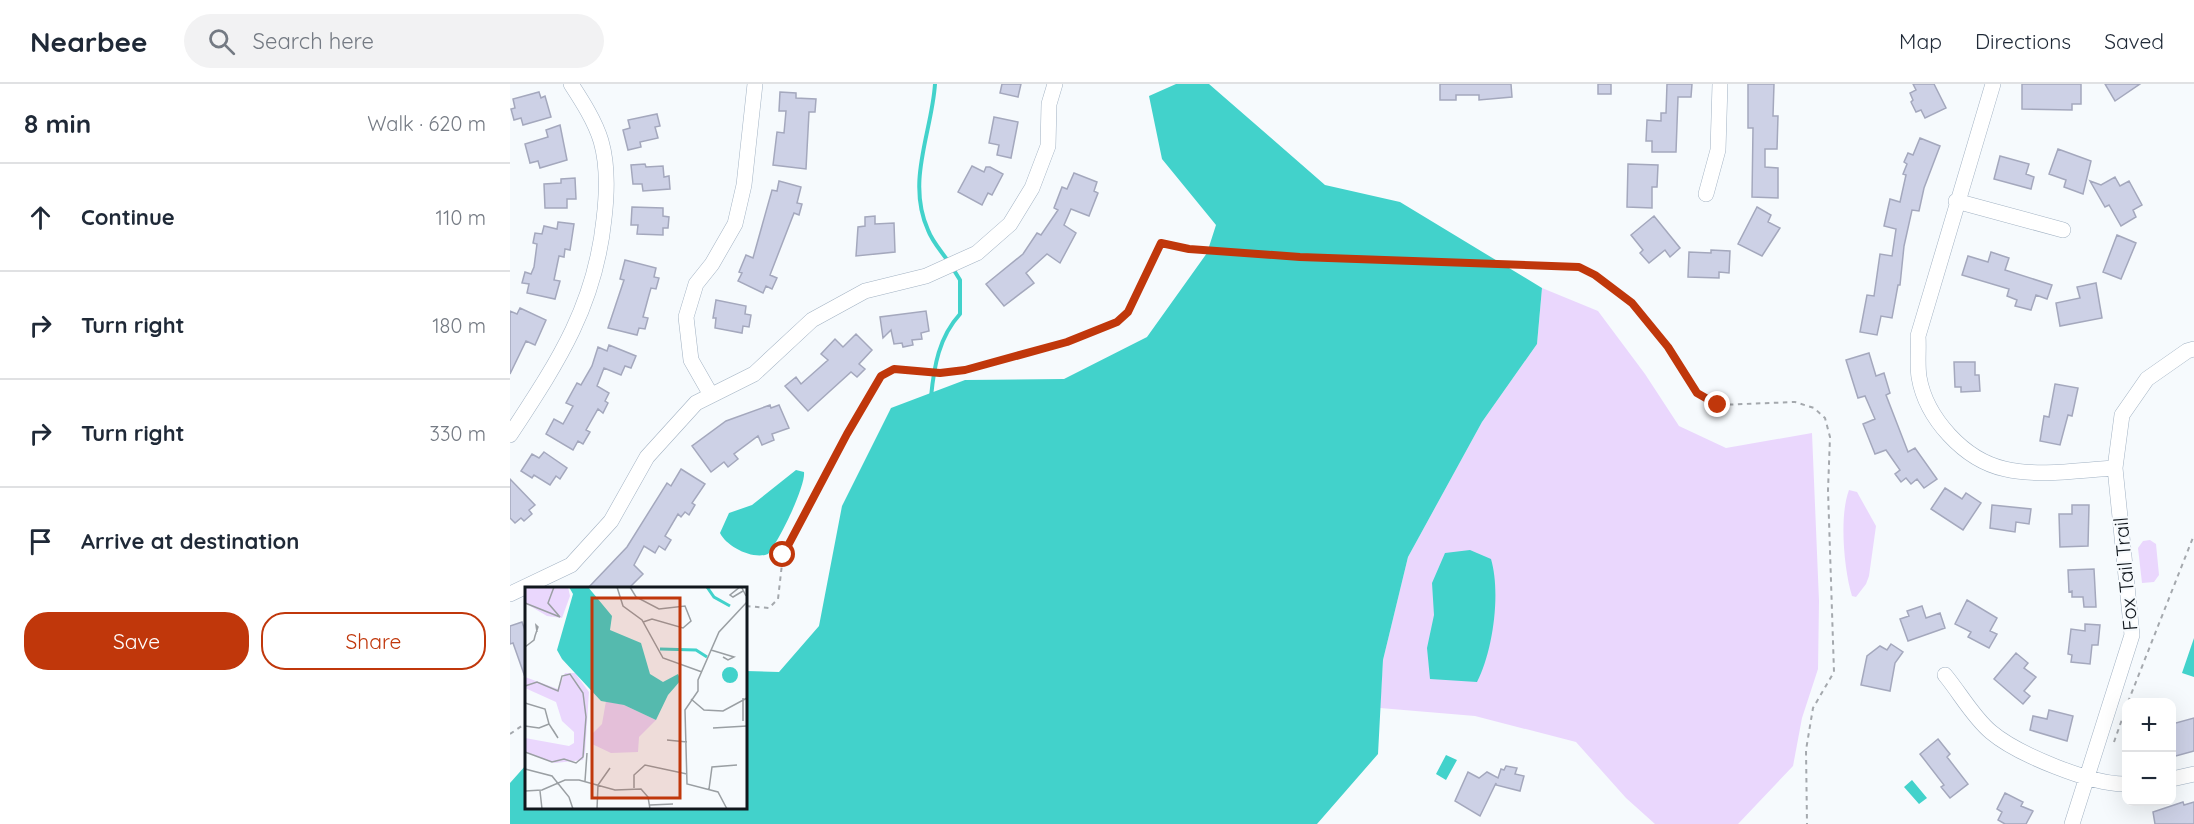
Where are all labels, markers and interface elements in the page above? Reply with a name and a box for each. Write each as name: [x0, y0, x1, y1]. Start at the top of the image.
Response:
search box: [184, 14, 604, 68]
text: Nearbee: [30, 24, 148, 59]
icon: search: [205, 25, 238, 58]
text: Search here: [253, 27, 374, 55]
text: Map: [1899, 28, 1942, 54]
text: Directions: [1975, 28, 2071, 54]
text: Saved: [2104, 28, 2164, 54]
text: 8 min: [24, 107, 91, 140]
text: Walk · 620 m: [367, 111, 486, 136]
icon: ahead: [24, 201, 57, 234]
text: Continue: [81, 203, 175, 231]
text: 110 m: [436, 205, 486, 230]
icon: right: [24, 309, 57, 342]
text: Turn right: [81, 311, 185, 339]
text: 180 m: [432, 313, 486, 338]
route end: [1704, 391, 1730, 417]
icon: right: [24, 417, 57, 450]
text: Turn right: [81, 419, 185, 447]
text: 330 m: [429, 421, 486, 446]
street label: Fox Tail Trail: [2108, 516, 2142, 632]
icon: arrive: [24, 525, 57, 558]
text: Arrive at destination: [81, 527, 299, 555]
route start: [769, 541, 795, 567]
inset map: [525, 587, 747, 809]
button: Save: [24, 612, 249, 670]
button: Share: [261, 612, 486, 670]
map controls: [2122, 698, 2176, 806]
button: +: [2122, 698, 2176, 752]
button: −: [2122, 752, 2176, 806]

